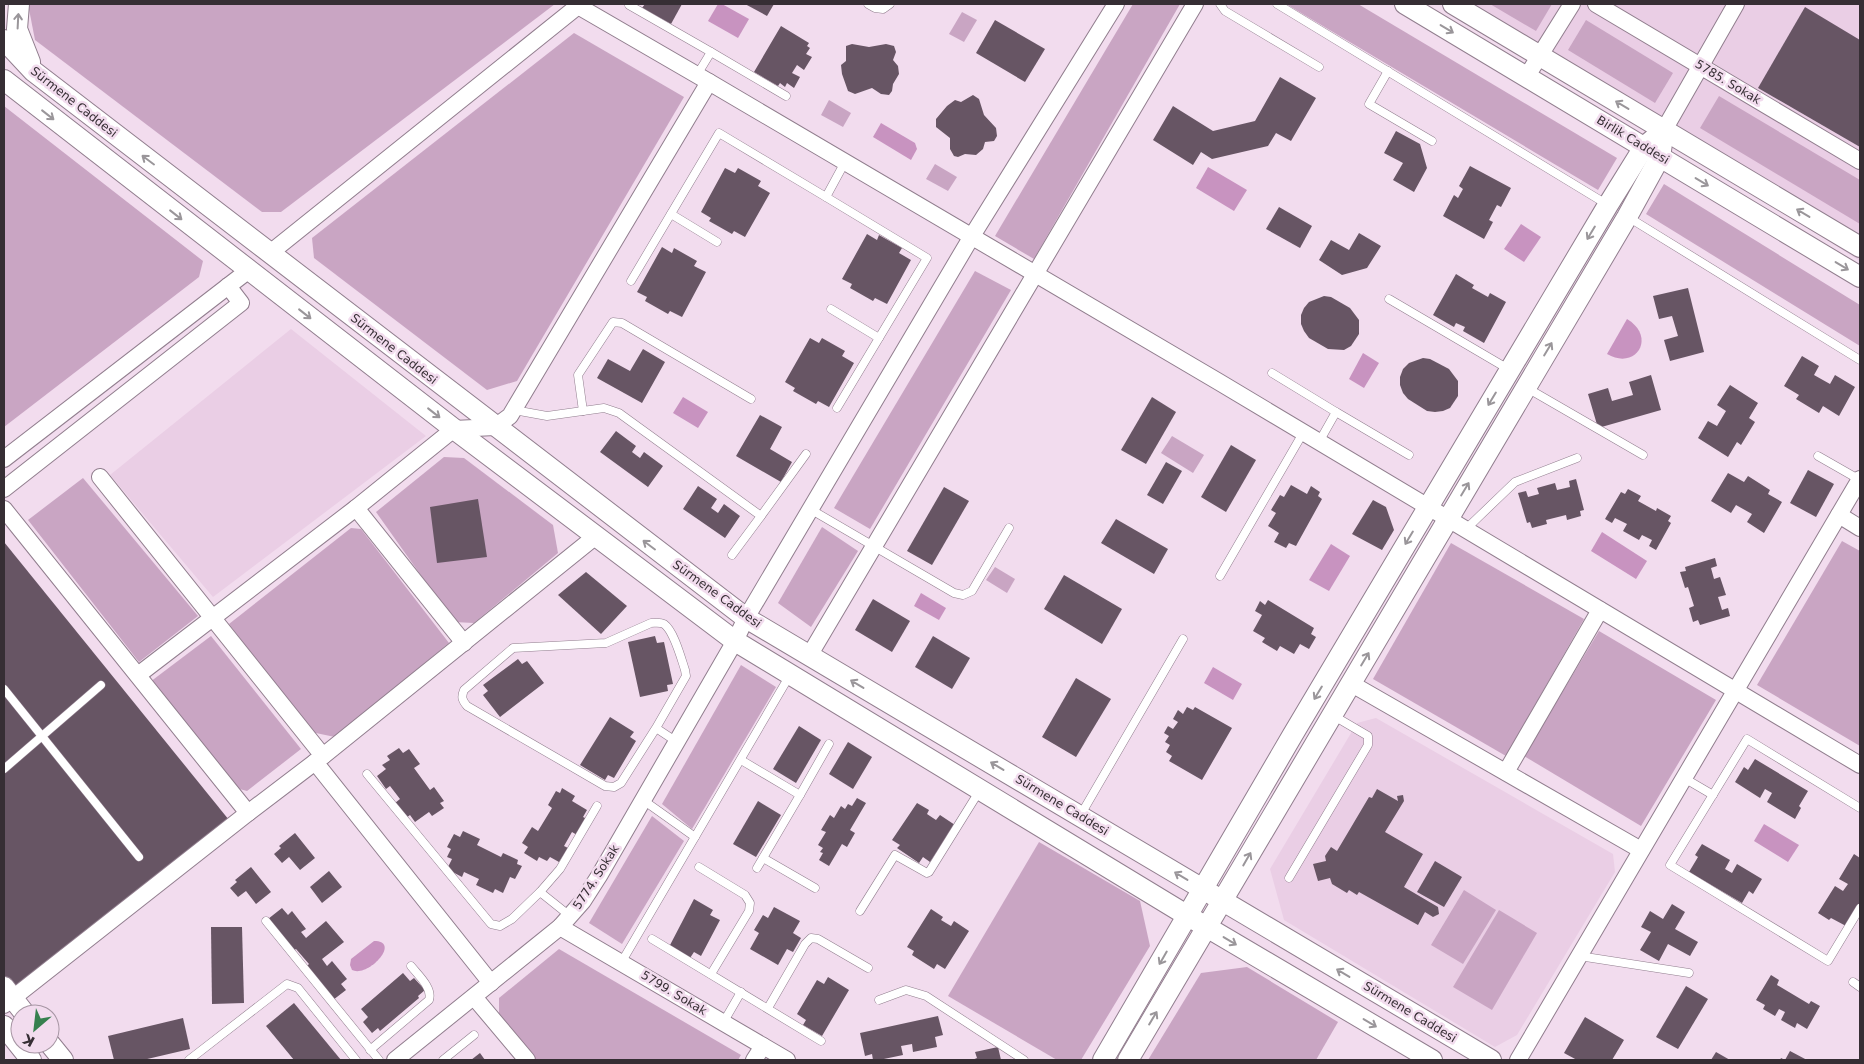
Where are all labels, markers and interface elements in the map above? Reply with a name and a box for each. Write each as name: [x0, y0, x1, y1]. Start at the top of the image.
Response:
one-way arrow: [13, 14, 22, 30]
one-way arrow: [1440, 24, 1454, 34]
street label: 5785. Sokak: [1693, 57, 1763, 107]
street label: Sürmene Caddesi: [28, 64, 120, 140]
one-way arrow: [1615, 99, 1629, 109]
one-way arrow: [41, 109, 54, 120]
street label: Birlik Caddesi: [1594, 113, 1672, 167]
one-way arrow: [142, 154, 155, 165]
one-way arrow: [1695, 178, 1709, 188]
one-way arrow: [1797, 208, 1811, 218]
one-way arrow: [170, 209, 183, 220]
one-way arrow: [1585, 225, 1595, 240]
one-way arrow: [1834, 261, 1848, 271]
one-way arrow: [298, 308, 311, 319]
street label: Sürmene Caddesi: [348, 311, 440, 387]
one-way arrow: [1544, 342, 1554, 356]
one-way arrow: [1487, 391, 1497, 405]
one-way arrow: [427, 408, 440, 419]
one-way arrow: [1461, 482, 1471, 496]
one-way arrow: [1404, 531, 1414, 545]
one-way arrow: [643, 539, 656, 550]
street label: Sürmene Caddesi: [670, 557, 764, 631]
one-way arrow: [1360, 652, 1370, 666]
one-way arrow: [850, 678, 864, 688]
one-way arrow: [1312, 686, 1322, 700]
one-way arrow: [989, 761, 1004, 771]
street label: Sürmene Caddesi: [1013, 772, 1111, 838]
street label: 5774. Sokak: [570, 842, 622, 912]
one-way arrow: [1243, 853, 1253, 867]
one-way arrow: [1175, 871, 1189, 881]
one-way arrow: [1222, 936, 1236, 946]
one-way arrow: [1158, 951, 1168, 965]
one-way arrow: [1337, 967, 1351, 977]
street label: 5799. Sokak: [639, 968, 709, 1018]
street label: Sürmene Caddesi: [1361, 979, 1459, 1045]
north arrow: [10, 1004, 60, 1054]
one-way arrow: [1149, 1012, 1159, 1026]
one-way arrow: [1362, 1019, 1376, 1029]
text: K: [19, 1030, 37, 1050]

